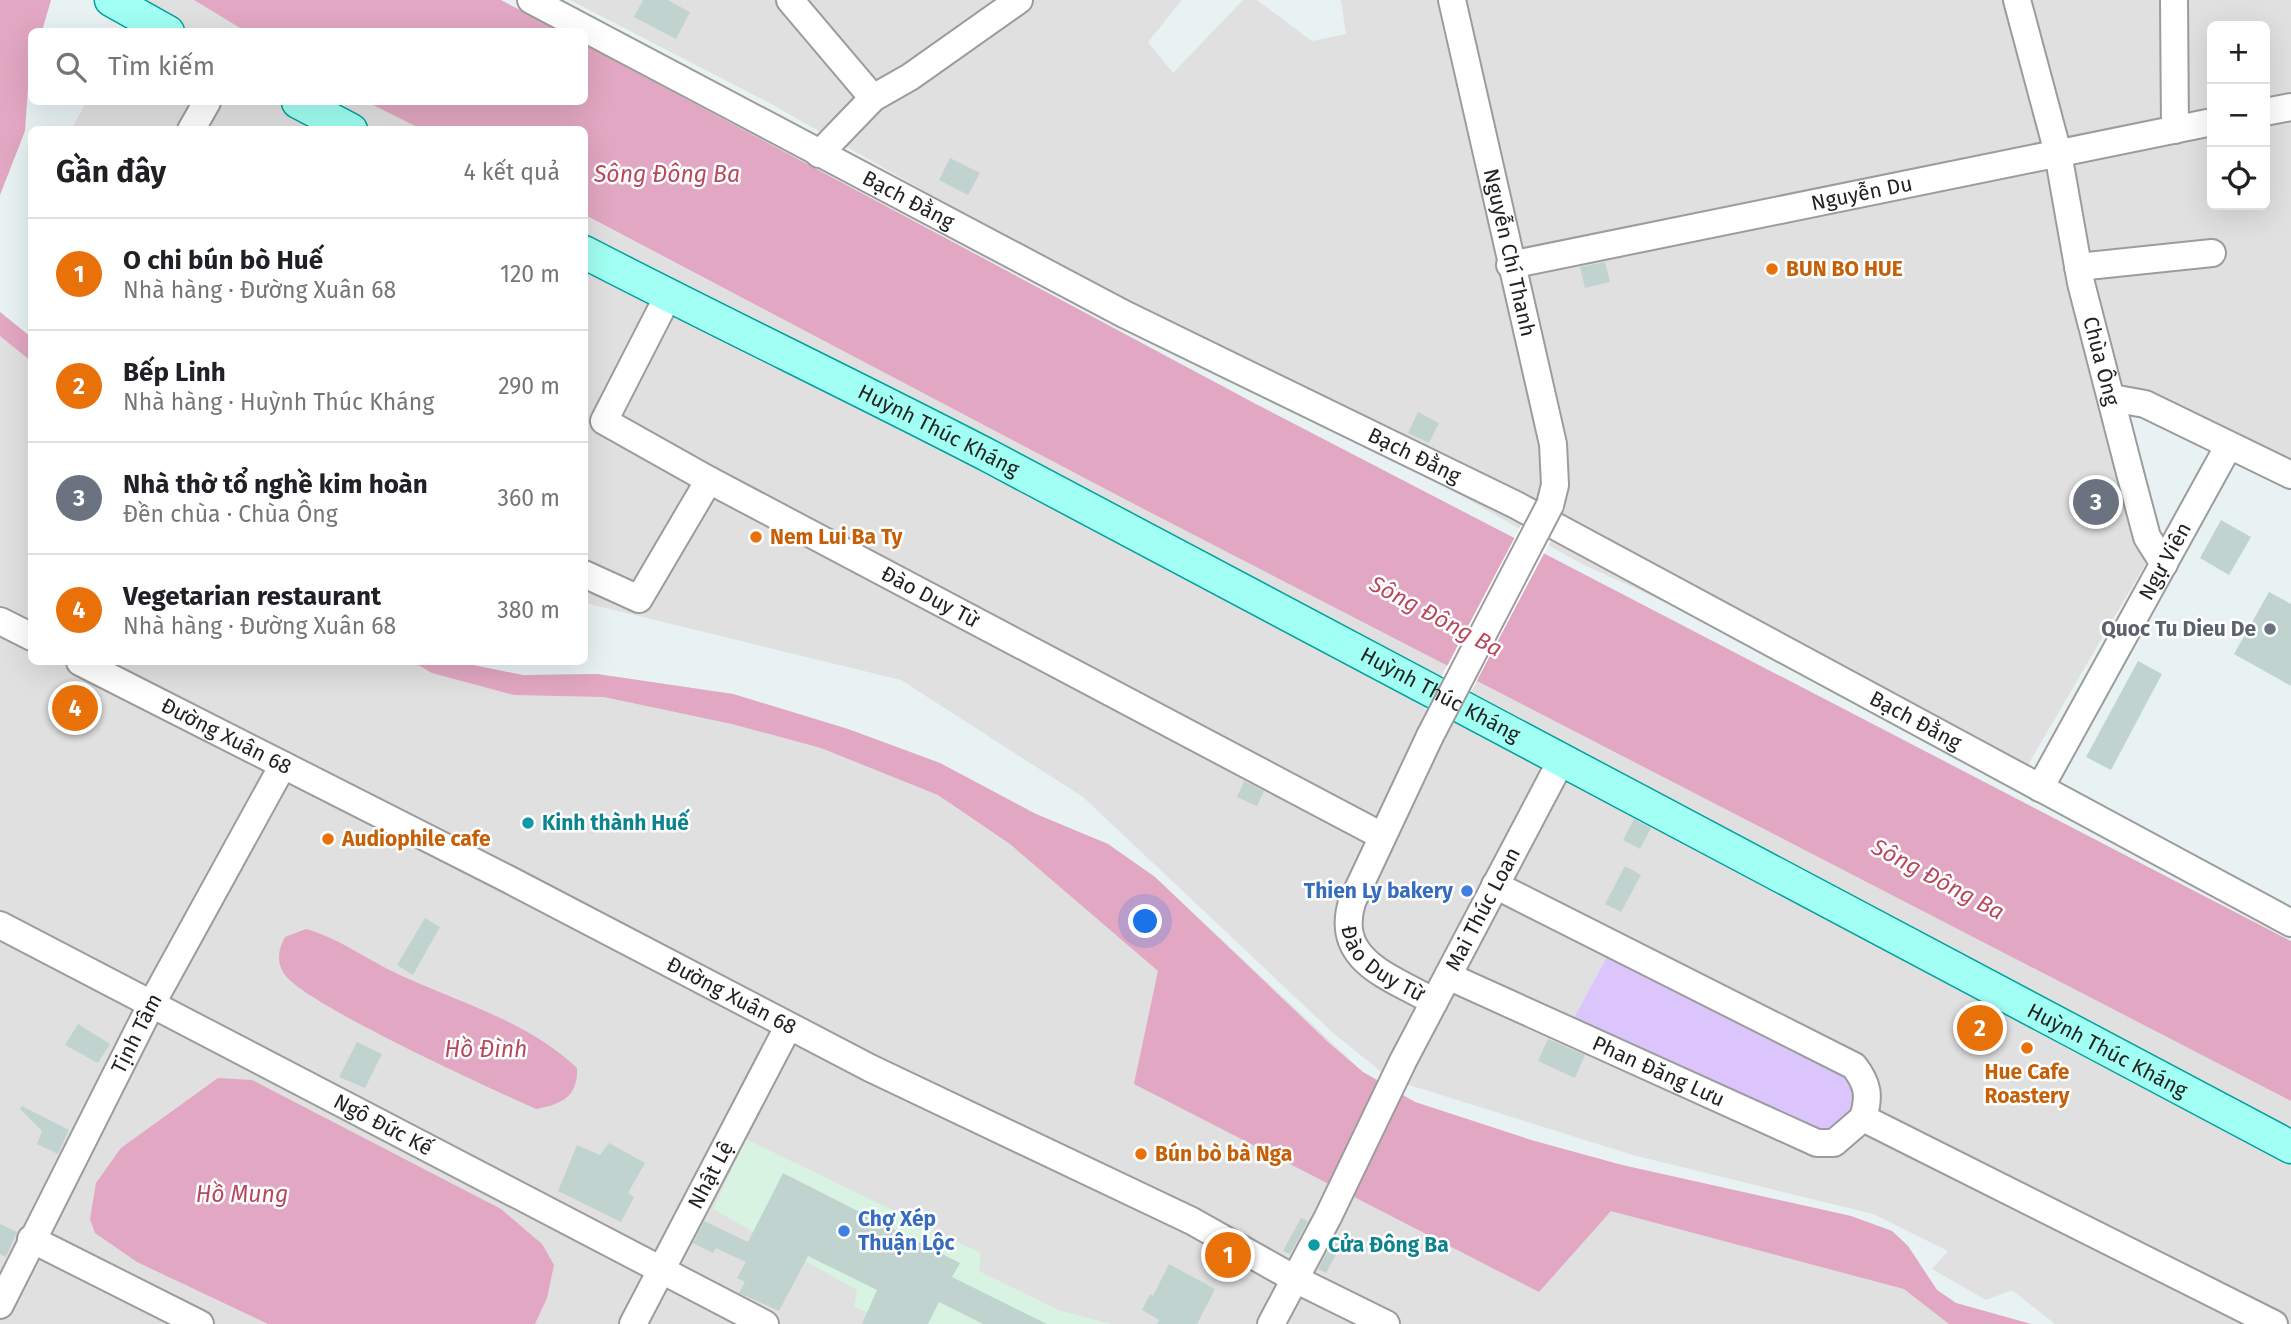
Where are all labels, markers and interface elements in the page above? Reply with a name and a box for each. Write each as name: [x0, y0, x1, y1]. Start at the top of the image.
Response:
map controls: [2207, 21, 2270, 210]
button: +: [2207, 21, 2270, 84]
search box: [28, 28, 588, 105]
icon: search: [52, 48, 90, 86]
text: Tìm kiếm: [108, 51, 215, 82]
button: −: [2207, 84, 2270, 147]
button: locate: [2207, 147, 2270, 210]
text: Gần đây: [56, 154, 166, 190]
text: 4 kết quả: [464, 158, 560, 186]
water label: Sông Đông Ba: [593, 160, 740, 188]
street label: Bạch Đằng: [858, 165, 959, 235]
street label: Nguyễn Chí Thanh: [1478, 166, 1541, 339]
street label: Nguyễn Du: [1809, 170, 1915, 216]
text: O chi bún bò Huế: [123, 245, 323, 276]
place label: BUN BO HUE: [1786, 256, 1903, 282]
text: 1: [74, 260, 84, 288]
text: 120 m: [500, 260, 560, 288]
marker: BUN BO HUE: [1764, 261, 1780, 277]
text: Nhà hàng · Đường Xuân 68: [123, 276, 396, 304]
street label: Chùa Ông: [2077, 314, 2125, 408]
text: Bếp Linh: [123, 357, 226, 388]
text: 2: [73, 372, 85, 400]
text: 290 m: [498, 372, 560, 400]
street label: Huỳnh Thúc Kháng: [854, 379, 1024, 482]
text: Nhà hàng · Huỳnh Thúc Kháng: [123, 388, 434, 416]
street label: Bạch Đằng: [1364, 422, 1465, 489]
text: Nhà thờ tổ nghề kim hoàn: [123, 469, 428, 500]
pin: 3: [2073, 476, 2119, 528]
text: 3: [73, 484, 85, 512]
text: 360 m: [498, 484, 560, 512]
text: Đền chùa · Chùa Ông: [123, 500, 338, 528]
street label: Ngự Viên: [2133, 518, 2197, 605]
place label: Nem Lui Ba Ty: [770, 524, 903, 550]
marker: Nem Lui Ba Ty: [748, 529, 764, 545]
street label: Đào Duy Từ: [877, 560, 984, 634]
water label: Sông Đông Ba: [1364, 569, 1507, 663]
text: Vegetarian restaurant: [123, 581, 381, 612]
text: 4: [73, 596, 86, 624]
text: 380 m: [497, 596, 560, 624]
text: Nhà hàng · Đường Xuân 68: [123, 612, 396, 640]
place label: Quoc Tu Dieu De: [2101, 616, 2256, 642]
marker: Quoc Tu Dieu De: [2262, 621, 2278, 637]
street label: Huỳnh Thúc Kháng: [1356, 641, 1525, 748]
pin: 4: [52, 682, 98, 734]
street label: Bạch Đằng: [1865, 685, 1966, 756]
street label: Đường Xuân 68: [157, 692, 296, 780]
place label: Kinh thành Huế: [542, 808, 690, 836]
marker: Kinh thành Huế: [520, 815, 536, 831]
place label: Audiophile cafe: [341, 826, 491, 852]
marker: Audiophile cafe: [320, 831, 336, 847]
water label: Sông Đông Ba: [1866, 832, 2009, 926]
street label: Mai Thúc Loan: [1440, 843, 1526, 975]
place label: Thien Ly bakery: [1304, 878, 1453, 904]
marker: Thien Ly bakery: [1459, 883, 1475, 899]
your location: [1128, 904, 1162, 938]
street label: Đào Duy Từ: [1335, 923, 1429, 1007]
street label: Đường Xuân 68: [662, 951, 801, 1040]
street label: Tịnh Tâm: [106, 989, 168, 1078]
street label: Huỳnh Thúc Kháng: [2023, 998, 2192, 1103]
pin: 2: [1957, 1002, 2003, 1054]
street label: Phan Đăng Lưu: [1588, 1030, 1729, 1112]
water label: Hồ Đình: [445, 1035, 527, 1063]
marker: Hue Cafe Roastery: [2019, 1040, 2035, 1056]
place label: Hue Cafe Roastery: [1985, 1059, 2070, 1109]
street label: Ngô Đức Kế: [329, 1088, 437, 1162]
street label: Nhật Lệ: [682, 1137, 739, 1213]
place label: Bún bò bà Nga: [1155, 1141, 1292, 1167]
marker: Bún bò bà Nga: [1133, 1146, 1149, 1162]
water label: Hồ Mung: [196, 1180, 288, 1208]
place label: Chợ Xép Thuận Lộc: [858, 1206, 955, 1256]
marker: Chợ Xép Thuận Lộc: [836, 1223, 852, 1239]
pin: 1: [1205, 1229, 1251, 1281]
place label: Cửa Đông Ba: [1328, 1232, 1449, 1258]
marker: Cửa Đông Ba: [1306, 1237, 1322, 1253]

